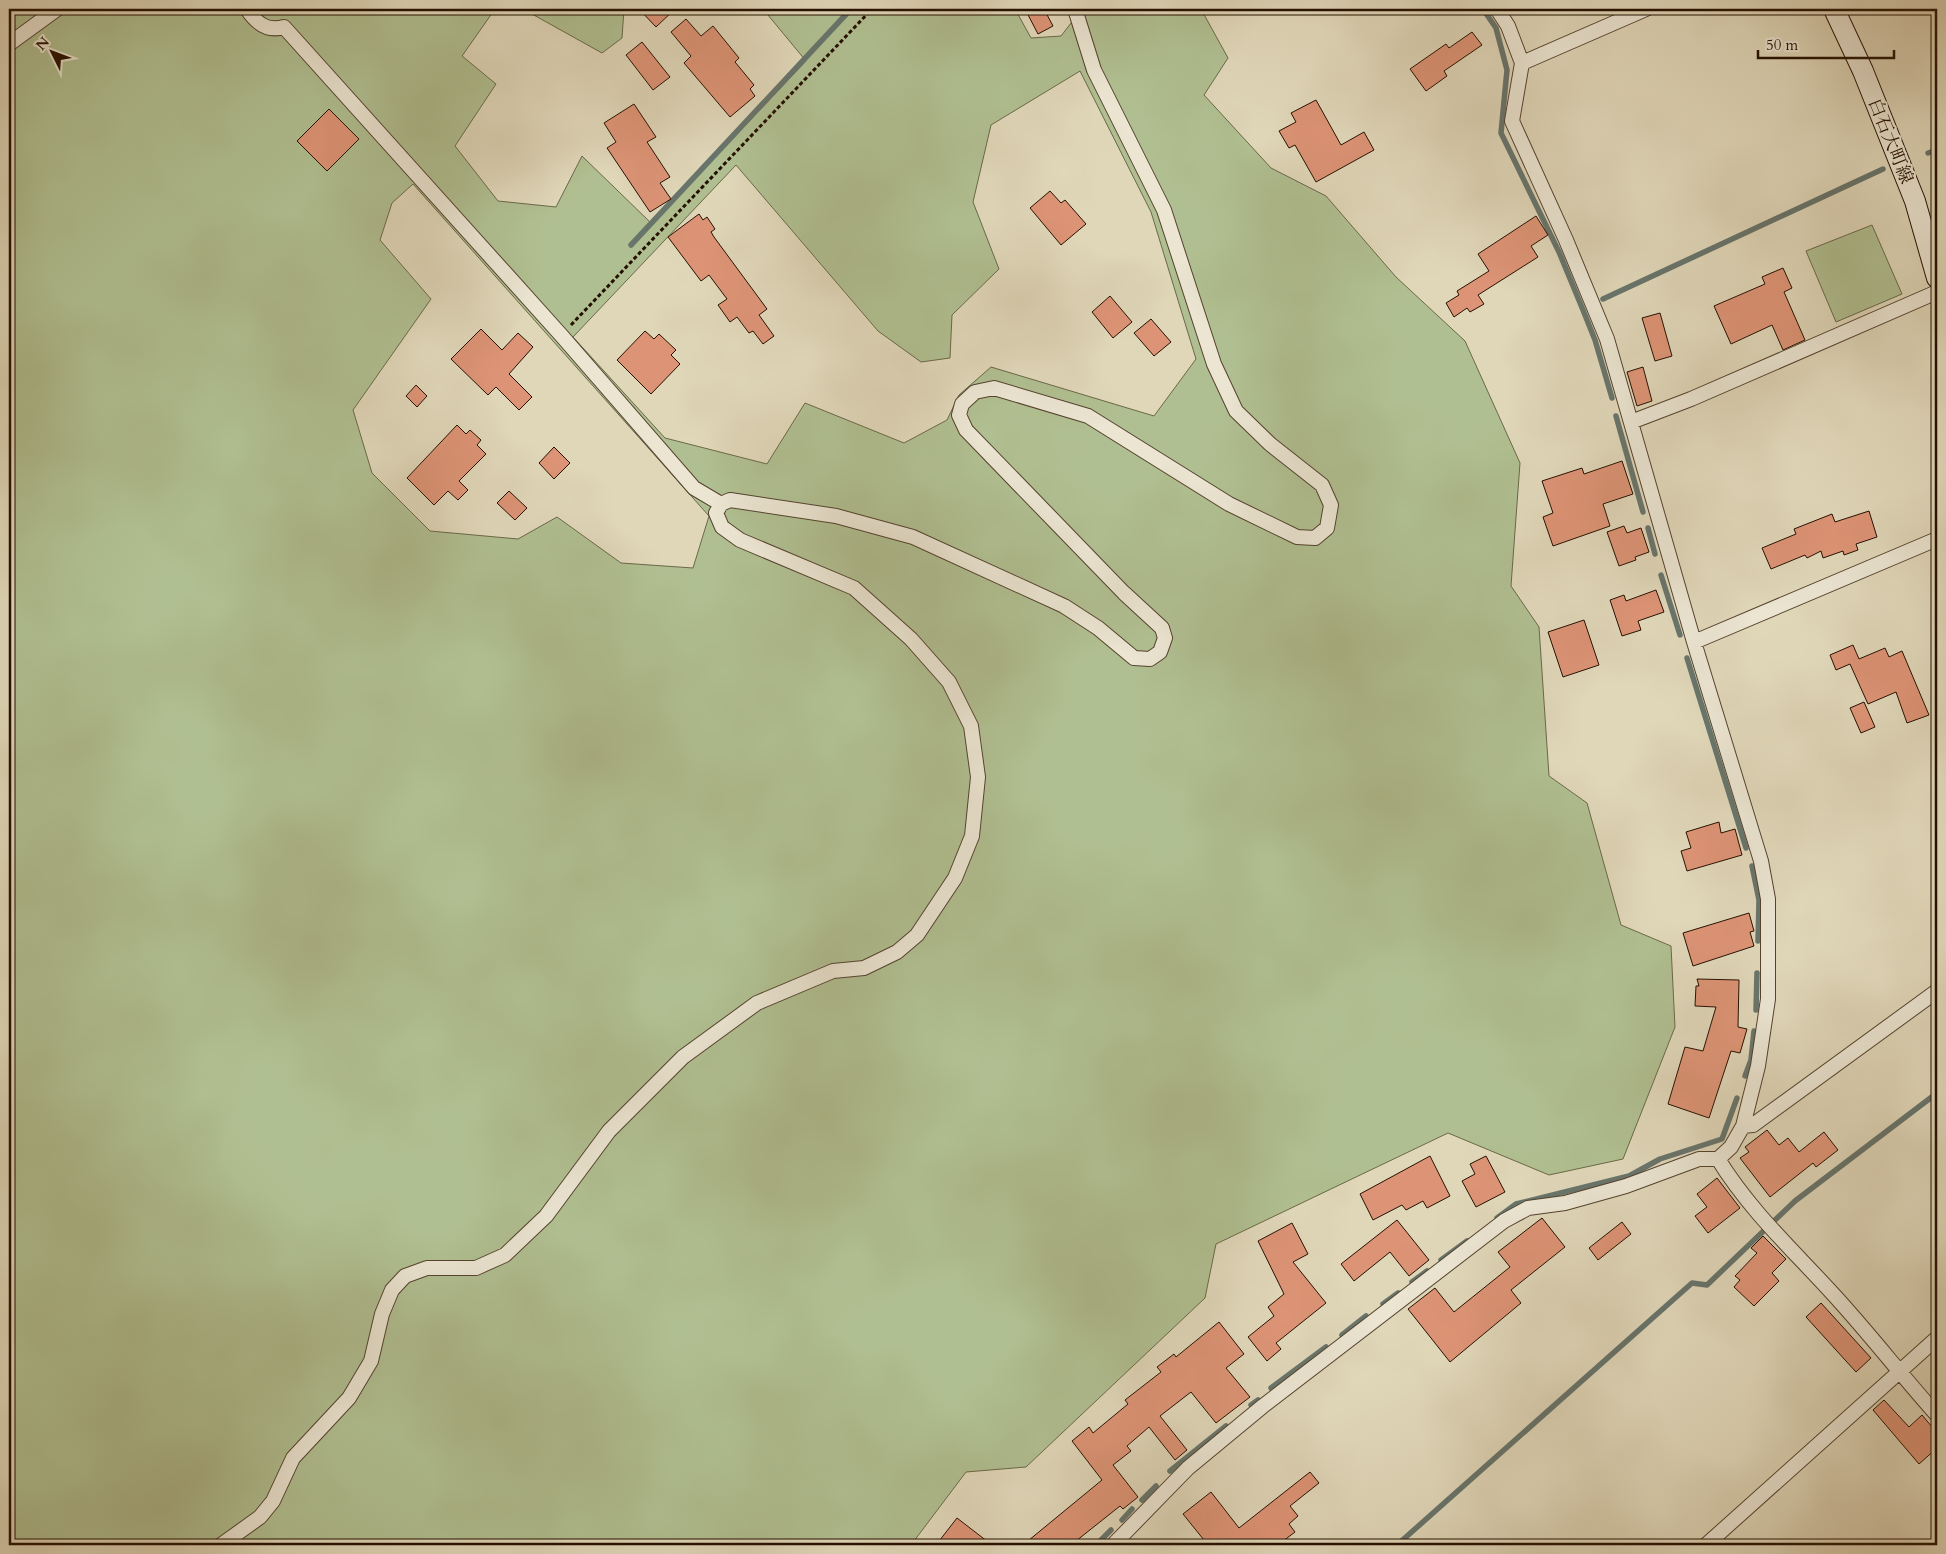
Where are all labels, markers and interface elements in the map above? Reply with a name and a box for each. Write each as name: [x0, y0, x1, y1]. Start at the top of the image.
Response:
north arrow: [28, 28, 78, 78]
scale bar: [1758, 28, 1895, 60]
text: N: [32, 33, 54, 55]
text: 50 m: [1766, 35, 1798, 55]
street label: 白石大町線: [1862, 95, 1919, 188]

